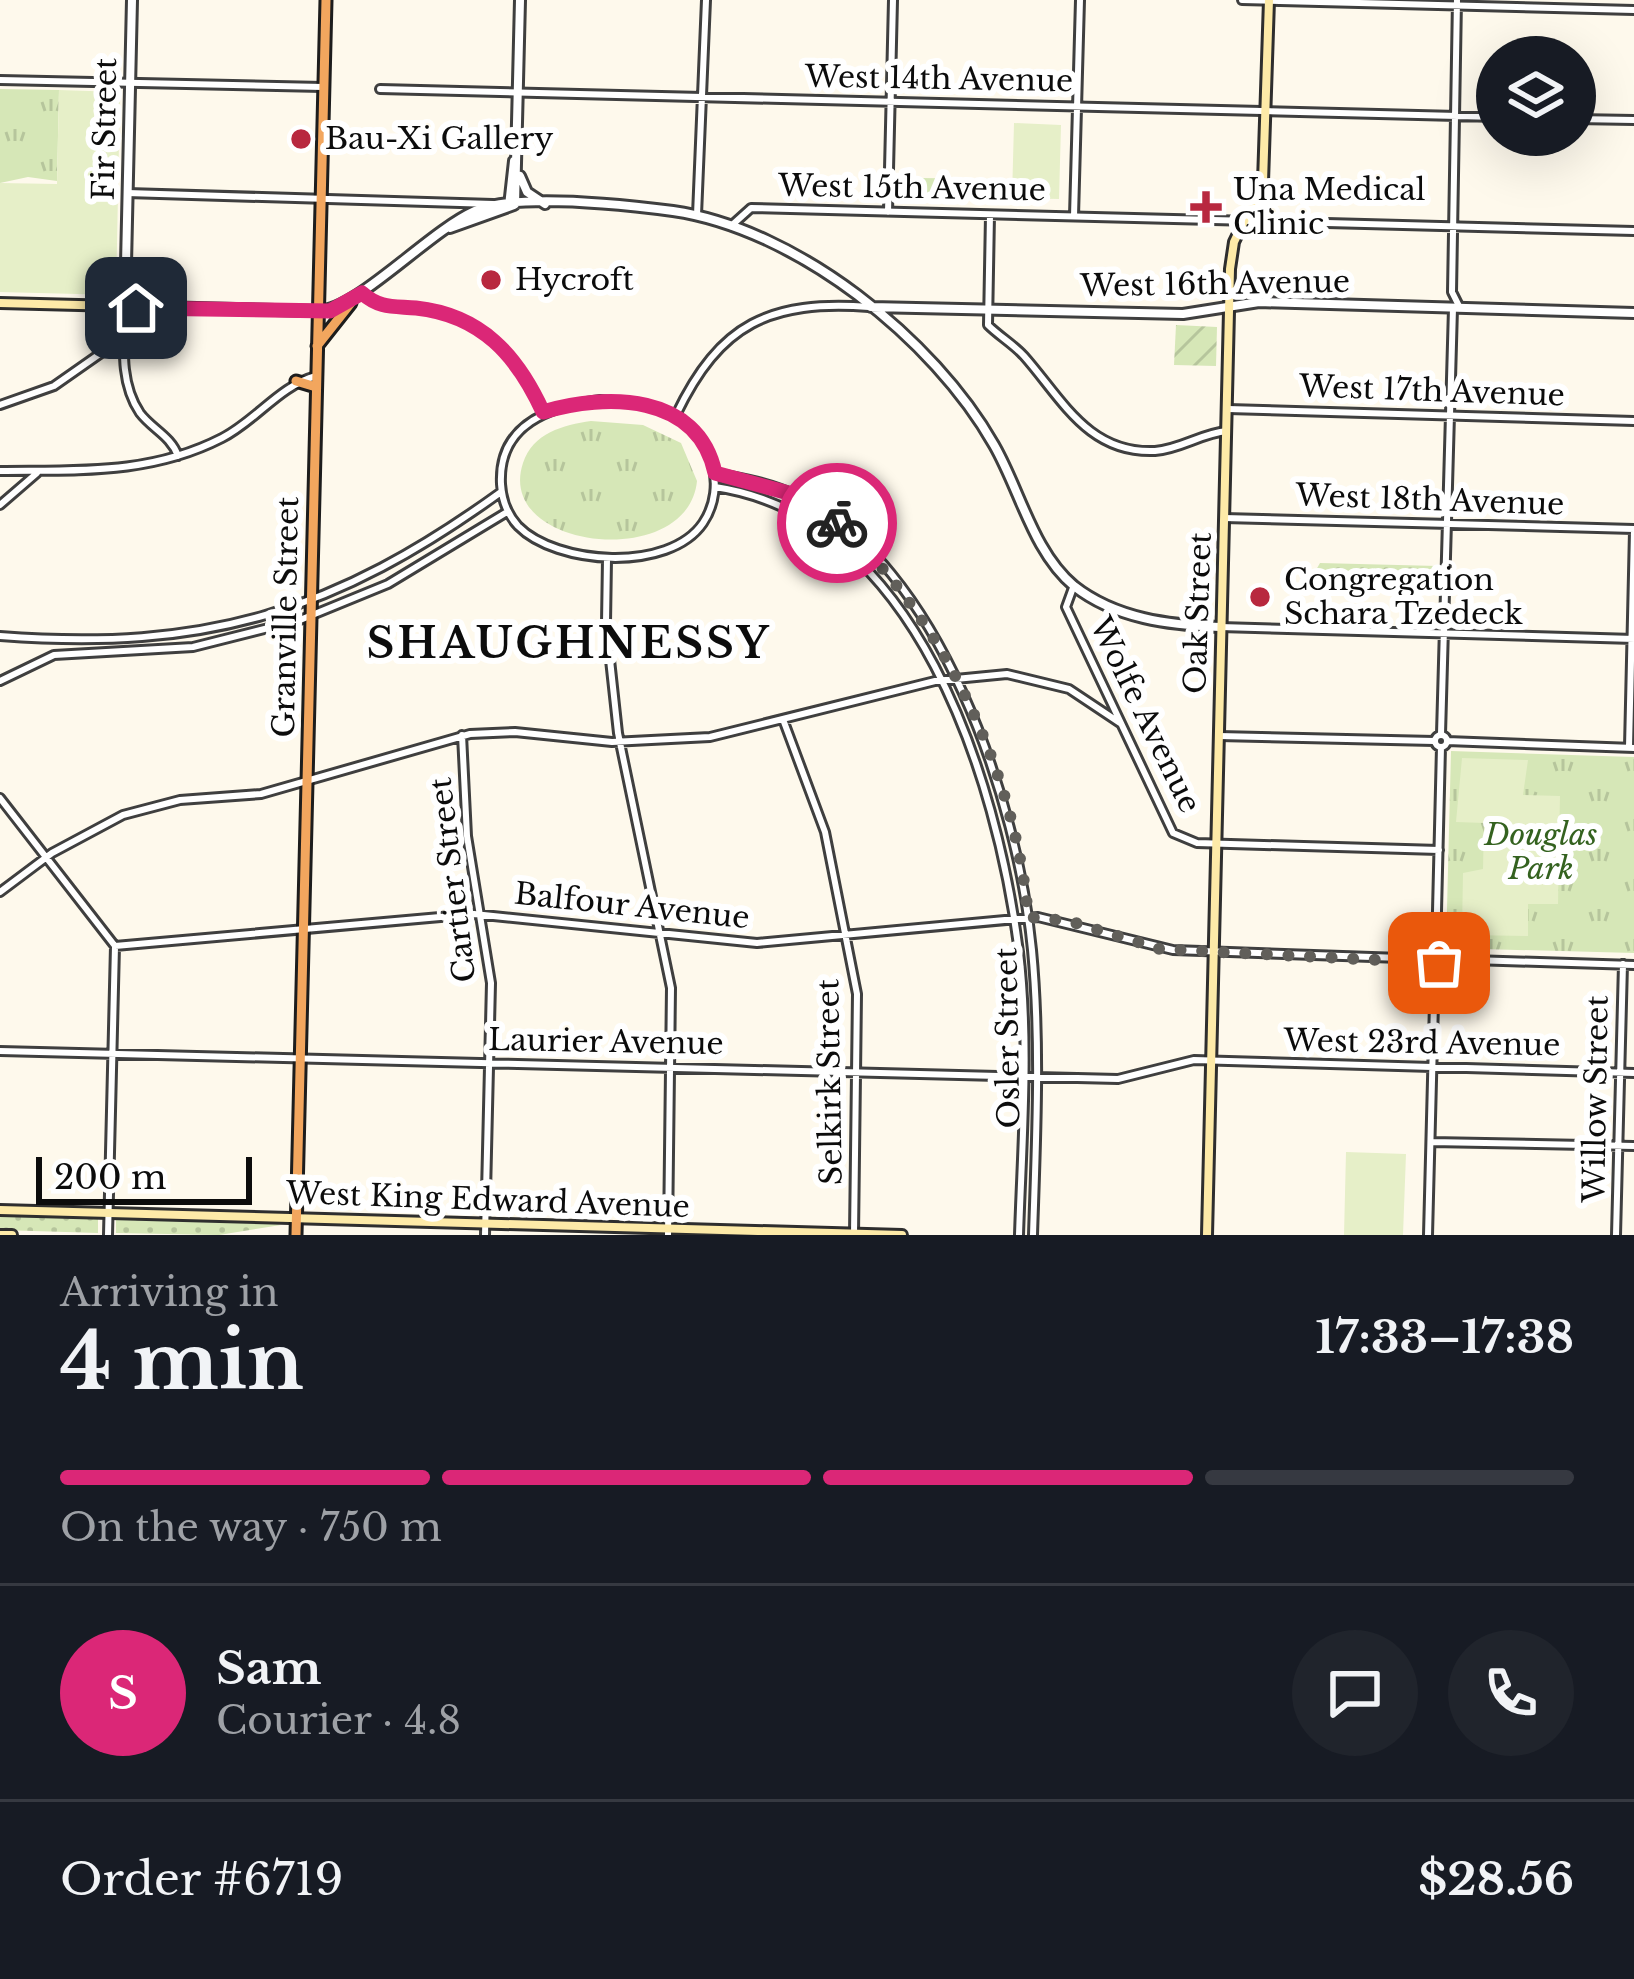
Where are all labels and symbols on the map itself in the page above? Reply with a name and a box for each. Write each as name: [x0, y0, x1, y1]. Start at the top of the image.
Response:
street label: Fir Street: [85, 57, 124, 201]
street label: West 14th Avenue: [804, 58, 1073, 99]
place label: Bau-Xi Gallery: [325, 120, 553, 157]
marker: Bau-Xi Gallery: [288, 126, 314, 152]
street label: West 15th Avenue: [777, 167, 1046, 208]
place label: Una Medical Clinic: [1233, 171, 1426, 242]
marker: Una Medical Clinic: [1190, 191, 1222, 223]
pin: [85, 257, 187, 359]
place label: Hycroft: [515, 261, 634, 298]
street label: West 16th Avenue: [1079, 263, 1350, 304]
marker: Hycroft: [478, 267, 504, 293]
street label: West 17th Avenue: [1298, 367, 1565, 414]
courier: [777, 463, 897, 583]
street label: West 18th Avenue: [1294, 476, 1565, 523]
street label: Granville Street: [265, 495, 306, 738]
street label: Oak Street: [1176, 531, 1219, 694]
place label: Congregation Schara Tzedeck: [1284, 561, 1523, 632]
marker: Congregation Schara Tzedeck: [1247, 584, 1273, 610]
street label: Wolfe Avenue: [1082, 610, 1209, 819]
district label: SHAUGHNESSY: [367, 617, 771, 669]
street label: Cartier Street: [422, 775, 483, 985]
park label: Douglas Park: [1484, 816, 1597, 887]
street label: Balfour Avenue: [513, 875, 751, 936]
pin: [1388, 912, 1490, 1014]
street label: Osler Street: [987, 946, 1028, 1129]
street label: Selkirk Street: [809, 978, 850, 1185]
street label: Willow Street: [1575, 994, 1616, 1204]
street label: Laurier Avenue: [488, 1021, 724, 1062]
street label: West 23rd Avenue: [1282, 1022, 1561, 1063]
scale bar: [36, 1151, 252, 1204]
street label: West King Edward Avenue: [285, 1174, 690, 1225]

